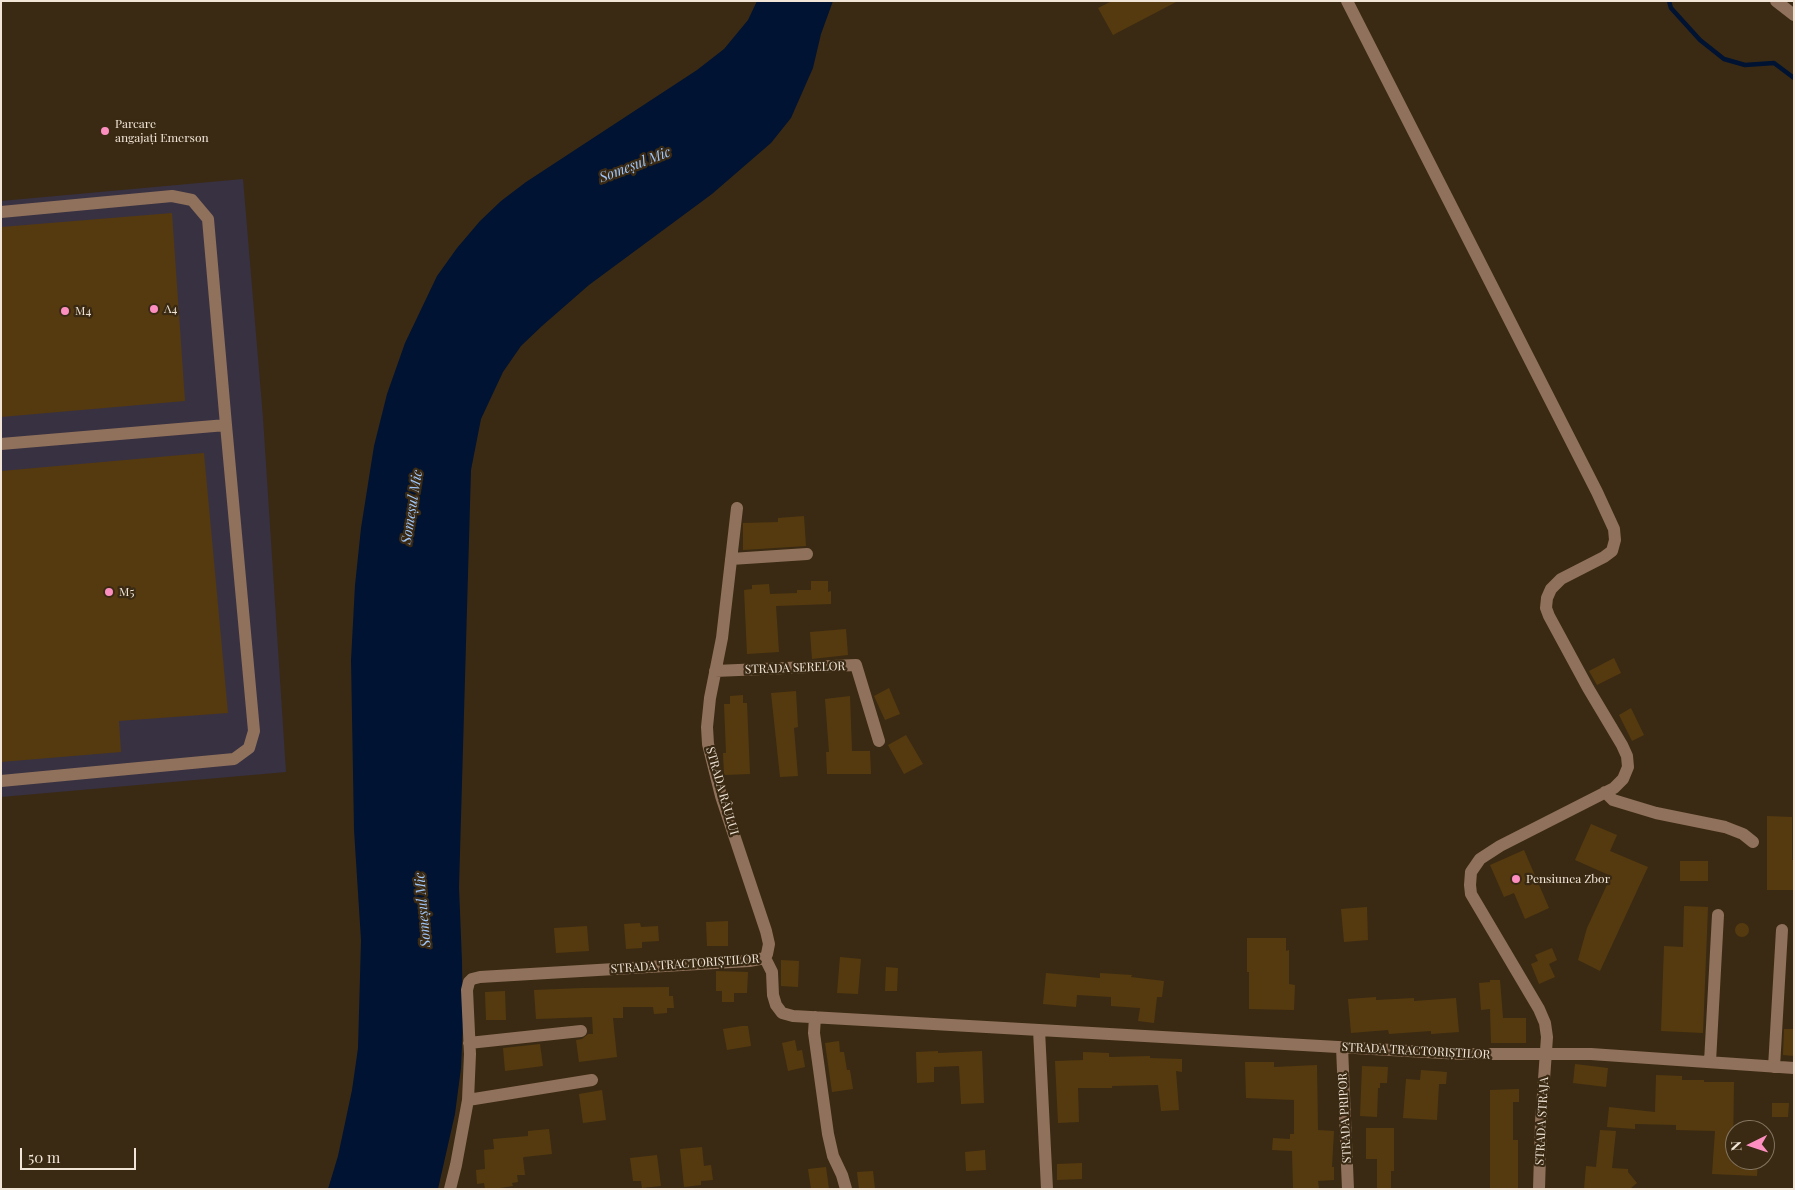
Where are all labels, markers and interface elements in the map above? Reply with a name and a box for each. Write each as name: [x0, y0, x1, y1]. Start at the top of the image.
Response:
place label: Parcare angajați Emerson: [115, 117, 209, 145]
marker: Parcare angajați Emerson: [99, 125, 111, 137]
water label: Someșul Mic: [597, 144, 673, 186]
place label: A4: [164, 302, 177, 316]
marker: A4: [148, 303, 160, 315]
place label: M4: [75, 304, 91, 318]
marker: M4: [59, 305, 71, 317]
water label: Someșul Mic: [398, 469, 426, 545]
place label: M5: [119, 585, 134, 599]
marker: M5: [103, 586, 115, 598]
street label: STRADA SERELOR: [745, 659, 845, 677]
street label: STRADA RÂULUI: [703, 745, 741, 837]
water label: Someșul Mic: [411, 872, 435, 948]
place label: Pensiunea Zbor: [1526, 872, 1610, 886]
marker: Pensiunea Zbor: [1510, 873, 1522, 885]
street label: STRADA TRACTORIȘTILOR: [610, 952, 760, 976]
street label: STRADA TRACTORIȘTILOR: [1341, 1040, 1491, 1062]
street label: STRADA PRIPOR: [1335, 1072, 1355, 1164]
street label: STRADA STRAJA: [1532, 1076, 1552, 1166]
north arrow: [1725, 1120, 1775, 1170]
scale bar: [22, 1138, 139, 1170]
text: N: [1726, 1140, 1745, 1152]
text: 50 m: [28, 1147, 60, 1167]

